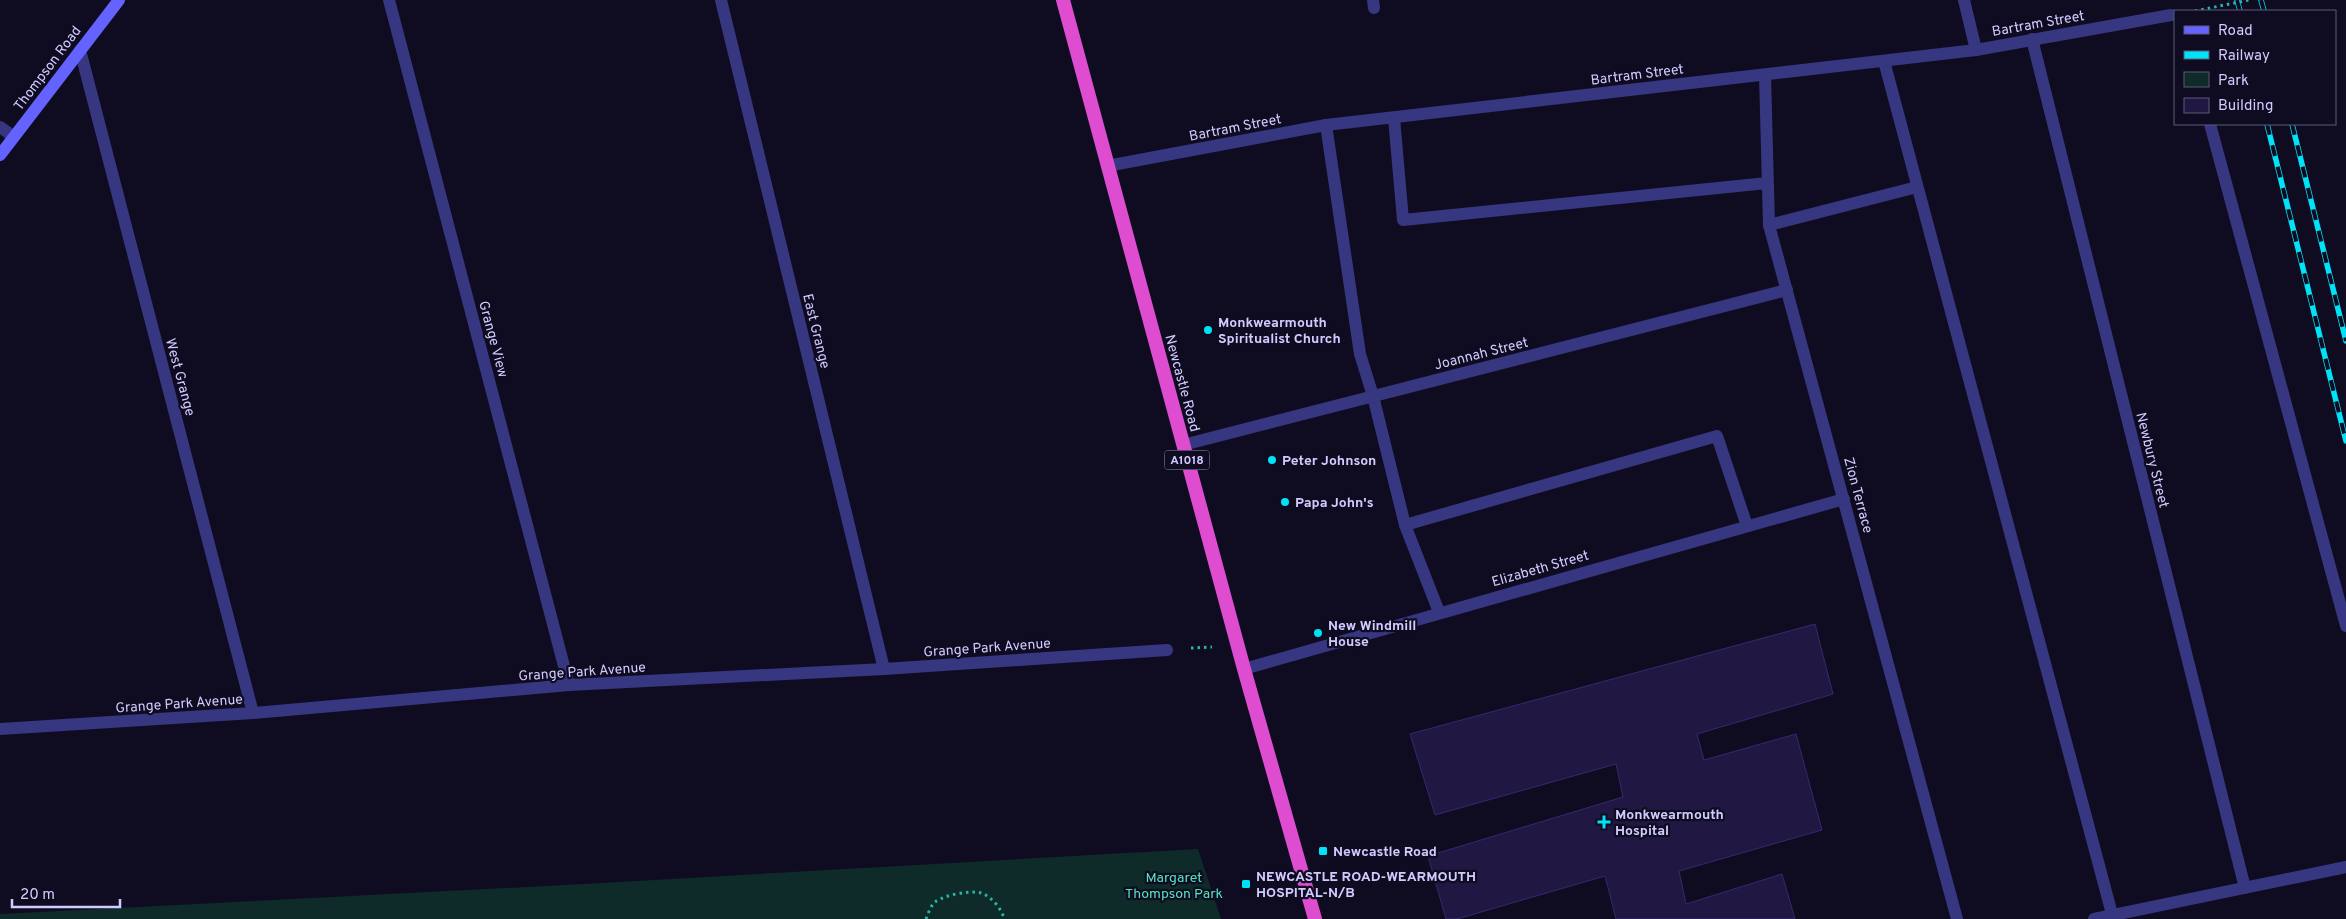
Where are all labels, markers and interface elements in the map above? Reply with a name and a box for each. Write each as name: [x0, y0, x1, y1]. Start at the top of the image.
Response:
street label: Bartram Street: [1991, 8, 2086, 41]
legend: [2174, 10, 2336, 125]
text: Road: [2218, 22, 2253, 41]
street label: Thompson Road: [11, 23, 86, 115]
text: Railway: [2218, 47, 2270, 66]
street label: Bartram Street: [1590, 61, 1685, 90]
text: Park: [2218, 72, 2249, 91]
text: Building: [2218, 97, 2273, 116]
street label: Bartram Street: [1188, 111, 1283, 146]
street label: East Grange: [798, 292, 833, 371]
street label: Grange View: [474, 299, 511, 380]
place label: Monkwearmouth Spiritualist Church: [1218, 315, 1341, 348]
marker: Monkwearmouth Spiritualist Church: [1202, 324, 1214, 336]
street label: Newcastle Road: [1160, 333, 1203, 434]
street label: Joannah Street: [1433, 335, 1530, 374]
street label: West Grange: [161, 337, 198, 418]
street label: Newbury Street: [2131, 411, 2172, 510]
road number: A1018: [1164, 450, 1210, 470]
place label: Peter Johnson: [1282, 453, 1376, 470]
marker: Peter Johnson: [1266, 454, 1278, 466]
street label: Zion Terrace: [1839, 455, 1876, 535]
place label: Papa John's: [1295, 495, 1374, 512]
marker: Papa John's: [1279, 496, 1291, 508]
street label: Elizabeth Street: [1490, 547, 1591, 591]
place label: New Windmill House: [1328, 618, 1416, 651]
marker: New Windmill House: [1312, 627, 1324, 639]
street label: Grange Park Avenue: [923, 636, 1051, 661]
street label: Grange Park Avenue: [518, 660, 646, 685]
street label: Grange Park Avenue: [115, 692, 243, 717]
place label: Monkwearmouth Hospital: [1615, 807, 1724, 840]
marker: Monkwearmouth Hospital: [1597, 815, 1611, 829]
place label: Newcastle Road: [1333, 844, 1437, 861]
marker: Newcastle Road: [1317, 845, 1329, 857]
place label: NEWCASTLE ROAD-WEARMOUTH HOSPITAL-N/B: [1256, 869, 1476, 902]
park label: Margaret Thompson Park: [1125, 870, 1223, 903]
scale bar: [12, 876, 120, 908]
marker: NEWCASTLE ROAD-WEARMOUTH HOSPITAL-N/B: [1240, 878, 1252, 890]
text: 20 m: [20, 886, 55, 905]

